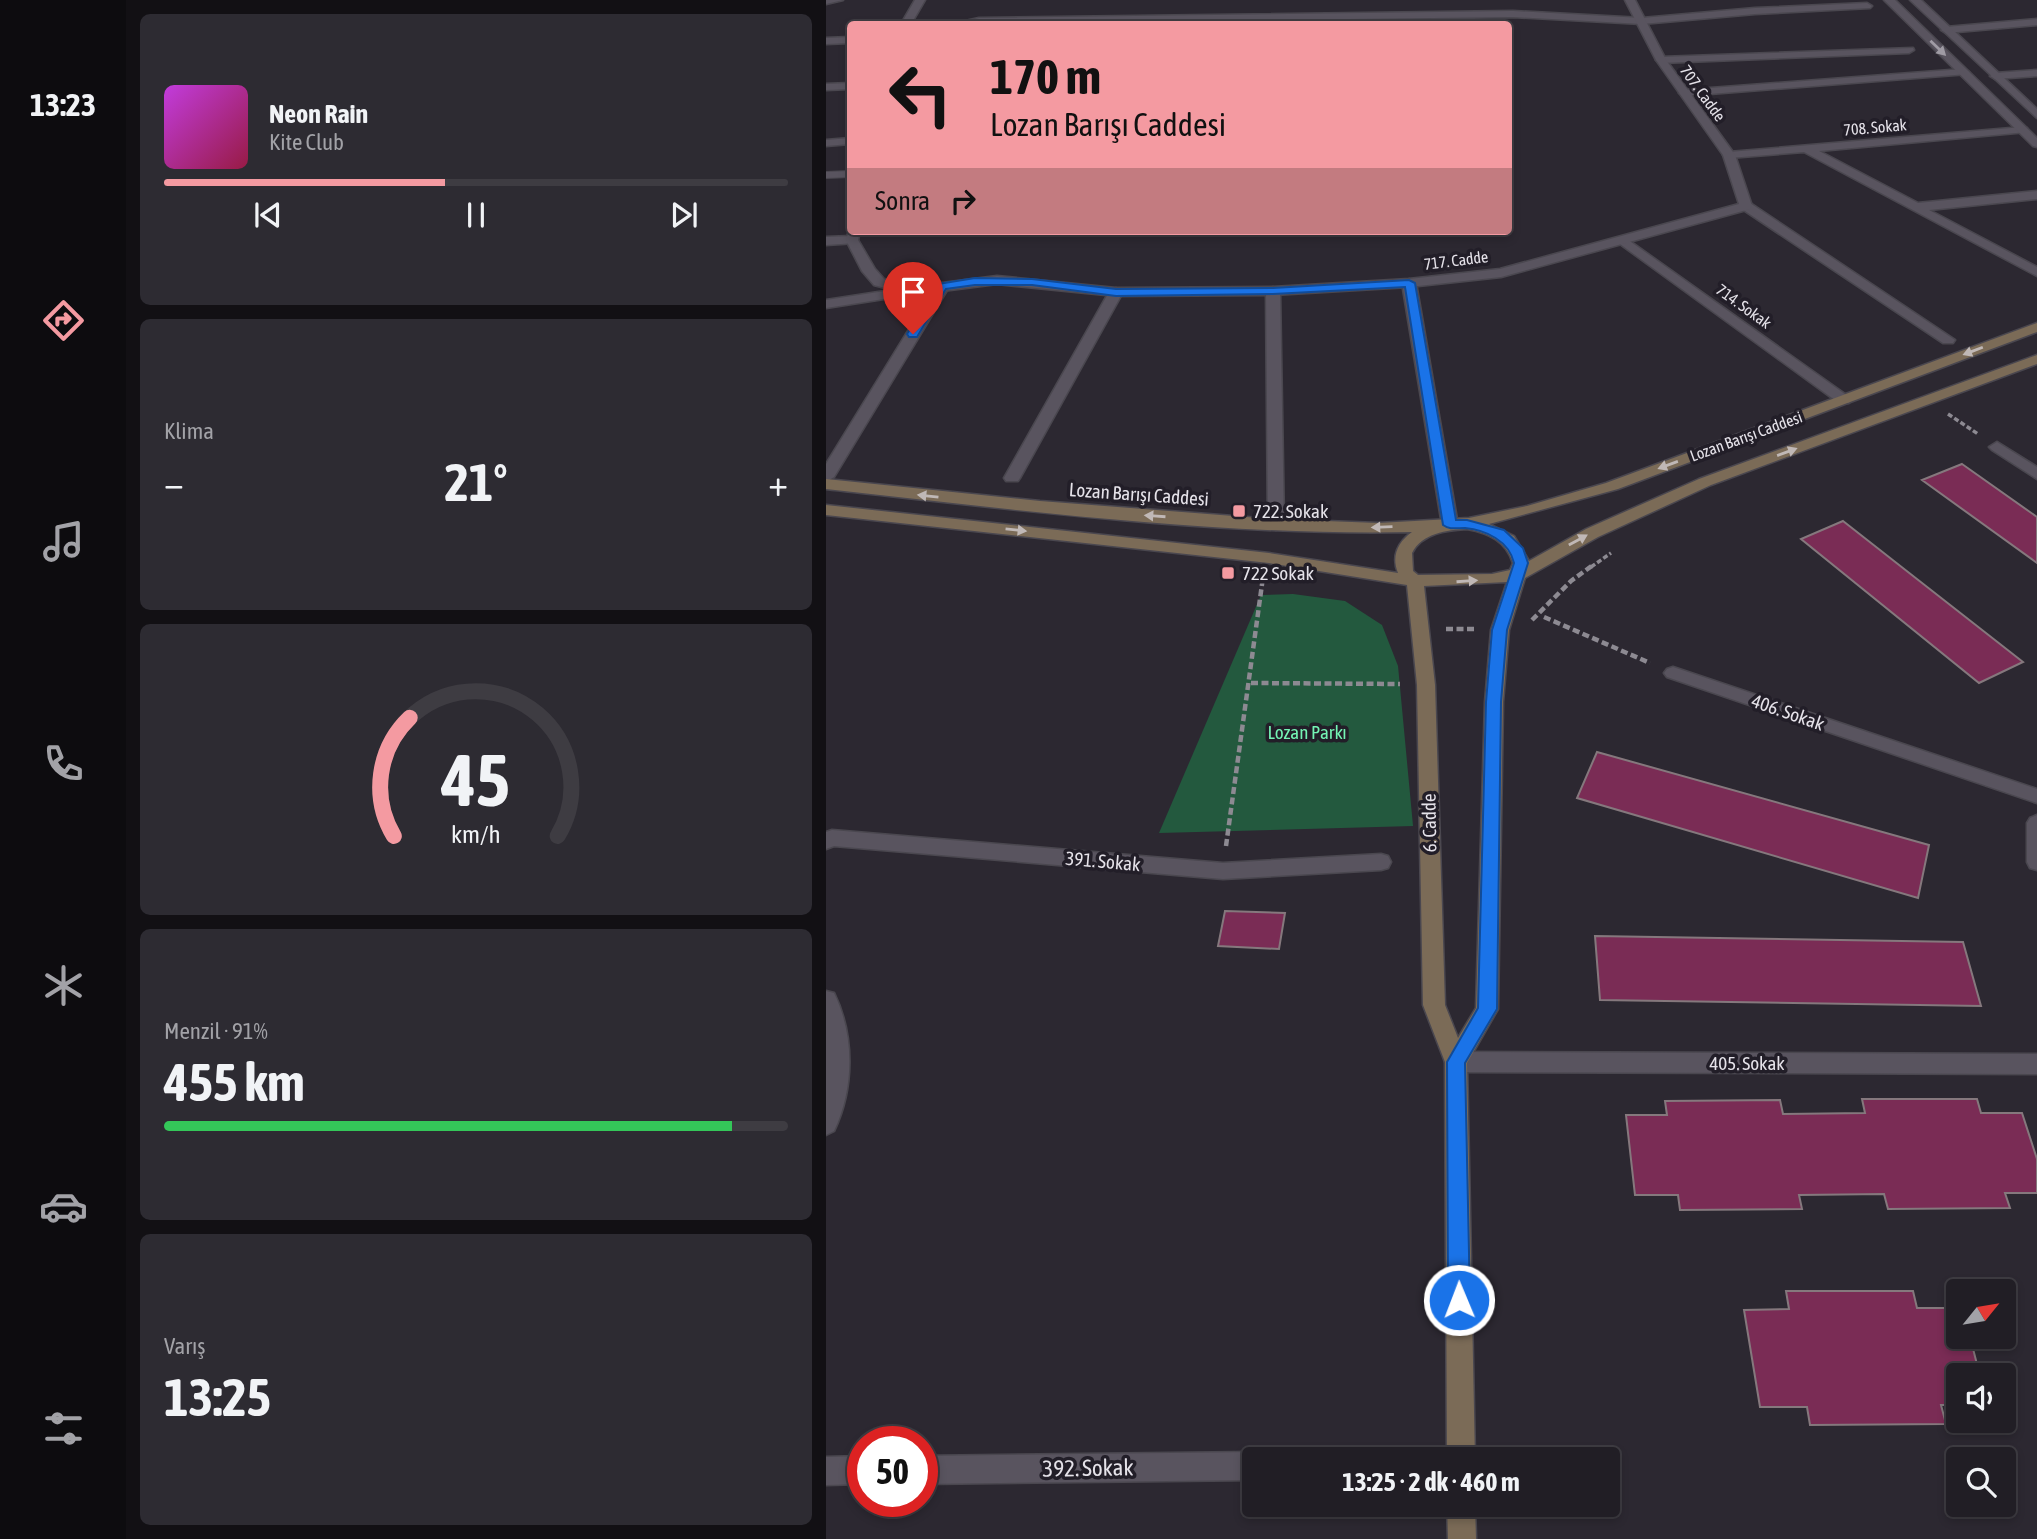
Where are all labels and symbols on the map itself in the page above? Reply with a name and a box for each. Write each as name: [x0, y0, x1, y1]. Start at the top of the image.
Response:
one-way arrow: [1929, 39, 1946, 55]
street label: 707. Cadde: [1677, 62, 1729, 124]
street label: 708. Sokak: [1843, 115, 1907, 139]
street label: 717. Cadde: [1423, 247, 1489, 273]
pin: [883, 262, 943, 334]
street label: 714. Sokak: [1713, 280, 1775, 332]
one-way arrow: [1963, 346, 1984, 357]
street label: Lozan Barışı Caddesi: [1687, 407, 1805, 466]
one-way arrow: [1777, 446, 1798, 457]
one-way arrow: [1658, 460, 1679, 471]
street label: Lozan Barışı Caddesi: [1068, 478, 1210, 510]
one-way arrow: [917, 490, 939, 501]
place label: 722. Sokak: [1253, 500, 1329, 522]
marker: 722. Sokak: [1231, 503, 1247, 519]
one-way arrow: [1143, 510, 1165, 521]
one-way arrow: [1371, 521, 1393, 533]
one-way arrow: [1005, 525, 1027, 536]
one-way arrow: [1569, 534, 1588, 546]
place label: 722 Sokak: [1242, 562, 1314, 584]
marker: 722 Sokak: [1220, 565, 1236, 581]
one-way arrow: [1456, 575, 1478, 586]
street label: 406. Sokak: [1749, 689, 1828, 735]
park label: Lozan Parkı: [1267, 721, 1347, 743]
street label: 6. Cadde: [1417, 793, 1441, 853]
street label: 391. Sokak: [1065, 847, 1142, 875]
street label: 405. Sokak: [1709, 1052, 1785, 1074]
position arrow: [1422, 1263, 1496, 1337]
north arrow: [1946, 1279, 2016, 1349]
speed limit sign: 50: [847, 1426, 938, 1517]
street label: 392. Sokak: [1042, 1454, 1134, 1482]

